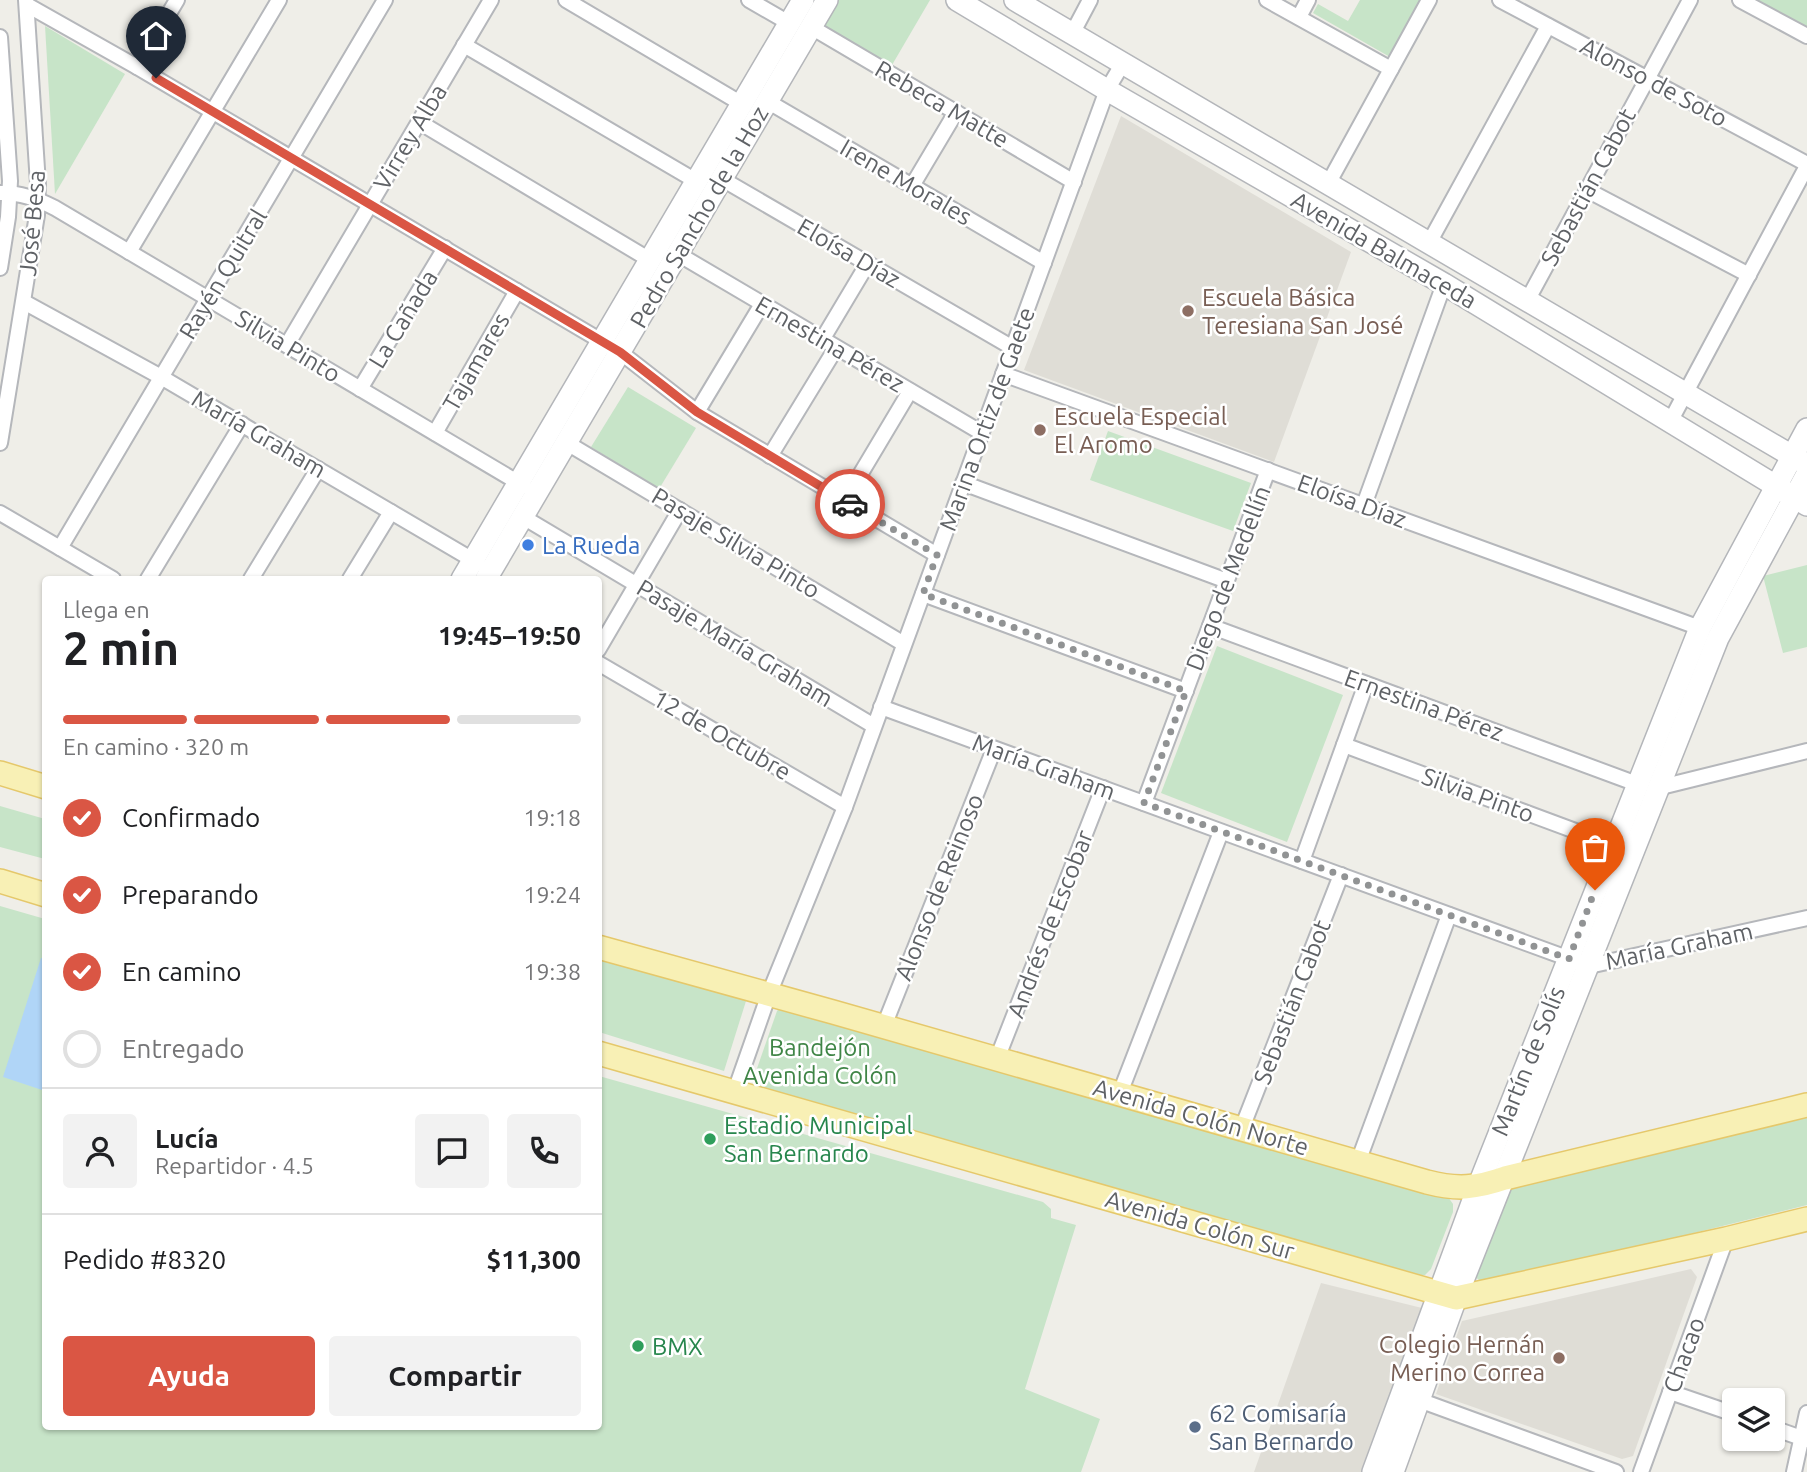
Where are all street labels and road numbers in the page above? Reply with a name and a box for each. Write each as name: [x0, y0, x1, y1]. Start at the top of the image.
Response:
street label: Alonso de Soto: [1576, 32, 1732, 132]
street label: Rebeca Matte: [870, 55, 1014, 153]
street label: Virrey Alba: [368, 79, 452, 195]
street label: Pedro Sancho de la Hoz: [624, 101, 774, 333]
street label: Sebastián Cabot: [1535, 103, 1641, 270]
street label: Irene Morales: [836, 134, 976, 230]
street label: José Besa: [14, 169, 50, 277]
street label: Avenida Balmaceda: [1287, 186, 1481, 314]
street label: Rayén Quitral: [174, 204, 272, 344]
street label: Eloísa Díaz: [793, 213, 905, 293]
street label: La Cañada: [363, 265, 443, 373]
street label: Ernestina Pérez: [751, 291, 909, 397]
street label: Marina Ortiz de Gaete: [934, 303, 1040, 535]
street label: Silvia Pinto: [231, 304, 345, 388]
street label: Tajamares: [437, 308, 515, 416]
street label: María Graham: [187, 385, 331, 483]
street label: Eloísa Díaz: [1294, 469, 1410, 533]
street label: Pasaje Silvia Pinto: [647, 482, 825, 604]
street label: Diego de Medellín: [1180, 482, 1276, 674]
street label: Pasaje María Graham: [632, 574, 838, 712]
street label: Ernestina Pérez: [1341, 664, 1507, 746]
street label: 12 de Octubre: [648, 685, 796, 785]
street label: María Graham: [969, 729, 1119, 805]
street label: Silvia Pinto: [1418, 762, 1538, 828]
street label: Alonso de Reinoso: [889, 790, 989, 984]
street label: Andrés de Escobar: [1002, 826, 1098, 1022]
street label: Sebastián Cabot: [1248, 915, 1336, 1088]
street label: María Graham: [1603, 917, 1755, 975]
street label: Martín de Solís: [1486, 982, 1570, 1140]
street label: Avenida Colón Norte: [1090, 1073, 1312, 1161]
street label: Avenida Colón Sur: [1102, 1185, 1298, 1265]
street label: Chacao: [1658, 1314, 1710, 1396]

